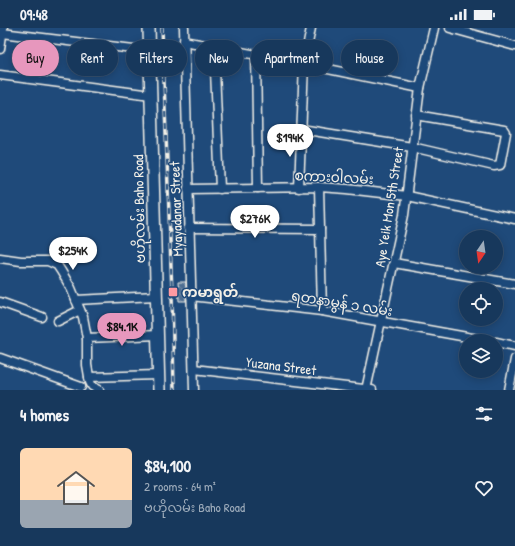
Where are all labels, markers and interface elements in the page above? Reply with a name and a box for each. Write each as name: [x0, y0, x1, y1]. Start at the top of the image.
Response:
text: 09:48: [20, 4, 48, 25]
chip: Buy: [12, 40, 59, 76]
chip: Rent: [67, 40, 118, 76]
chip: Filters: [126, 40, 187, 76]
chip: New: [195, 40, 243, 76]
chip: Apartment: [251, 40, 333, 76]
chip: House: [341, 40, 398, 76]
pin: $194K: [262, 124, 318, 158]
text: $194K: [276, 128, 304, 146]
street label: Aye Yeik Mon 5th Street: [370, 145, 408, 269]
street label: ဗဟိုလမ်း Baho Road: [128, 154, 152, 264]
street label: Myayadanar Street: [164, 161, 188, 257]
street label: စကား၀ါလမ်း: [294, 165, 374, 188]
pin: $276K: [227, 205, 283, 239]
text: $276K: [239, 209, 271, 227]
north arrow: [459, 230, 503, 274]
map controls: [459, 230, 503, 378]
pin: $254K: [45, 237, 101, 271]
text: $254K: [58, 241, 88, 259]
place label: ကမာရွတ်: [182, 282, 238, 304]
button: locate: [459, 282, 503, 326]
street label: ရတနာမွန် ၁ လမ်း: [290, 285, 394, 323]
marker: ကမာရွတ်: [167, 286, 179, 298]
pin: $84.1K: [89, 313, 155, 347]
text: $84.1K: [106, 317, 138, 335]
button: layers: [459, 334, 503, 378]
street label: Yuzana Street: [245, 352, 318, 379]
text: 4 homes: [20, 403, 69, 426]
icon: filters: [473, 403, 495, 425]
text: $84,100: [144, 454, 191, 477]
icon: home: [52, 464, 100, 512]
text: 2 rooms · 64 m²: [144, 477, 216, 495]
icon: heart: [473, 477, 495, 499]
text: ဗဟိုလမ်း Baho Road: [144, 498, 245, 516]

